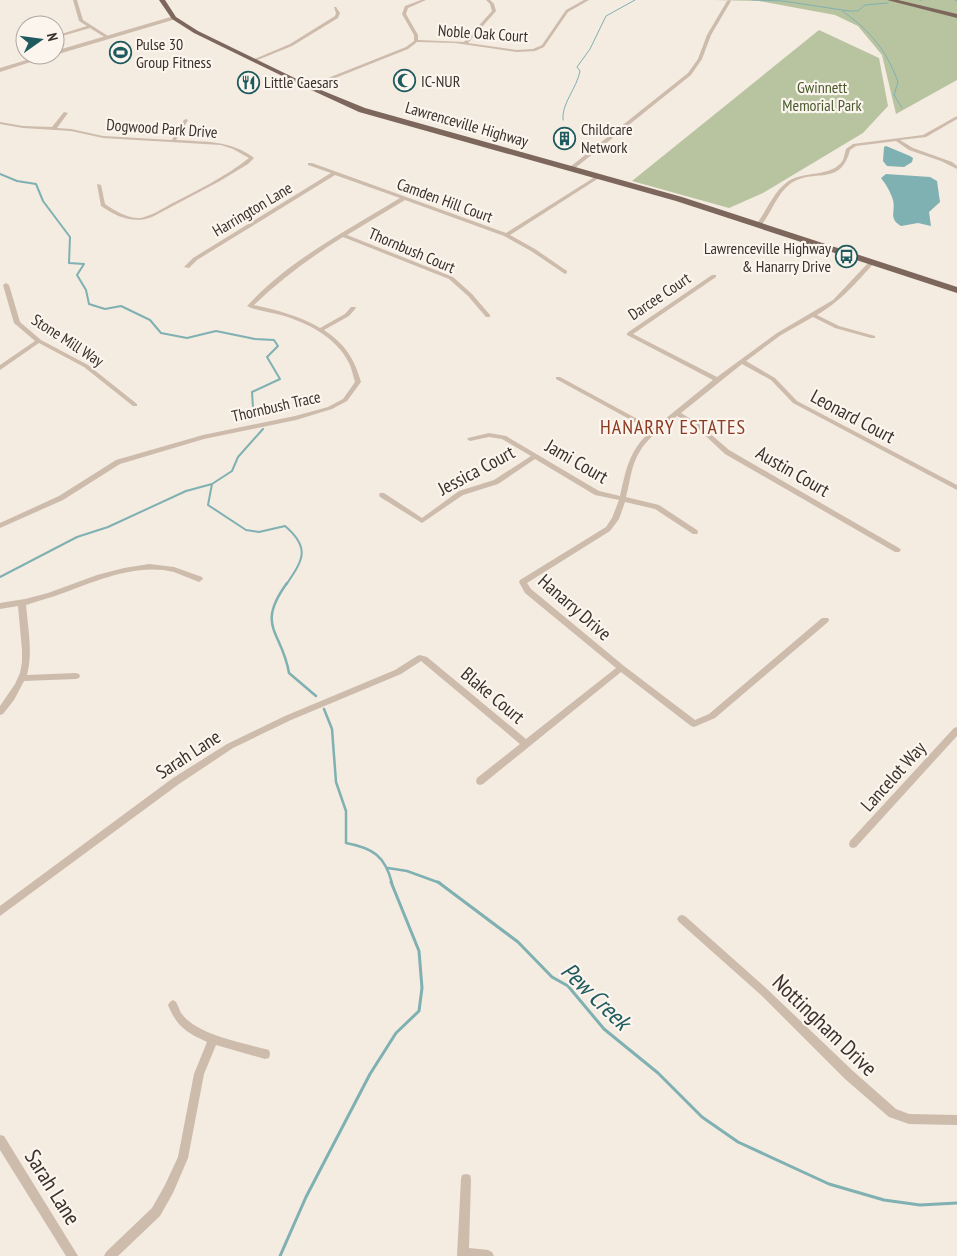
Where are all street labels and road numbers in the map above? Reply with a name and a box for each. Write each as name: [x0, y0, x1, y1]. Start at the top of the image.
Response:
street label: Noble Oak Court: [437, 20, 529, 46]
street label: Lawrenceville Highway: [403, 97, 531, 151]
street label: Dogwood Park Drive: [106, 114, 218, 142]
street label: Camden Hill Court: [394, 173, 496, 227]
street label: Harrington Lane: [209, 177, 295, 241]
street label: Thornbush Court: [366, 223, 459, 277]
street label: Darcee Court: [624, 268, 695, 324]
street label: Stone Mill Way: [28, 309, 108, 371]
street label: Leonard Court: [807, 384, 900, 449]
street label: Thornbush Trace: [230, 386, 322, 426]
street label: Jami Court: [541, 433, 613, 489]
street label: Jessica Court: [433, 439, 519, 501]
street label: Austin Court: [752, 440, 835, 502]
street label: Hanarry Drive: [533, 569, 617, 645]
street label: Blake Court: [456, 662, 530, 729]
street label: Sarah Lane: [151, 724, 225, 784]
street label: Lancelot Way: [855, 735, 931, 816]
street label: Nottingham Drive: [767, 968, 883, 1082]
street label: Sarah Lane: [19, 1144, 87, 1230]

